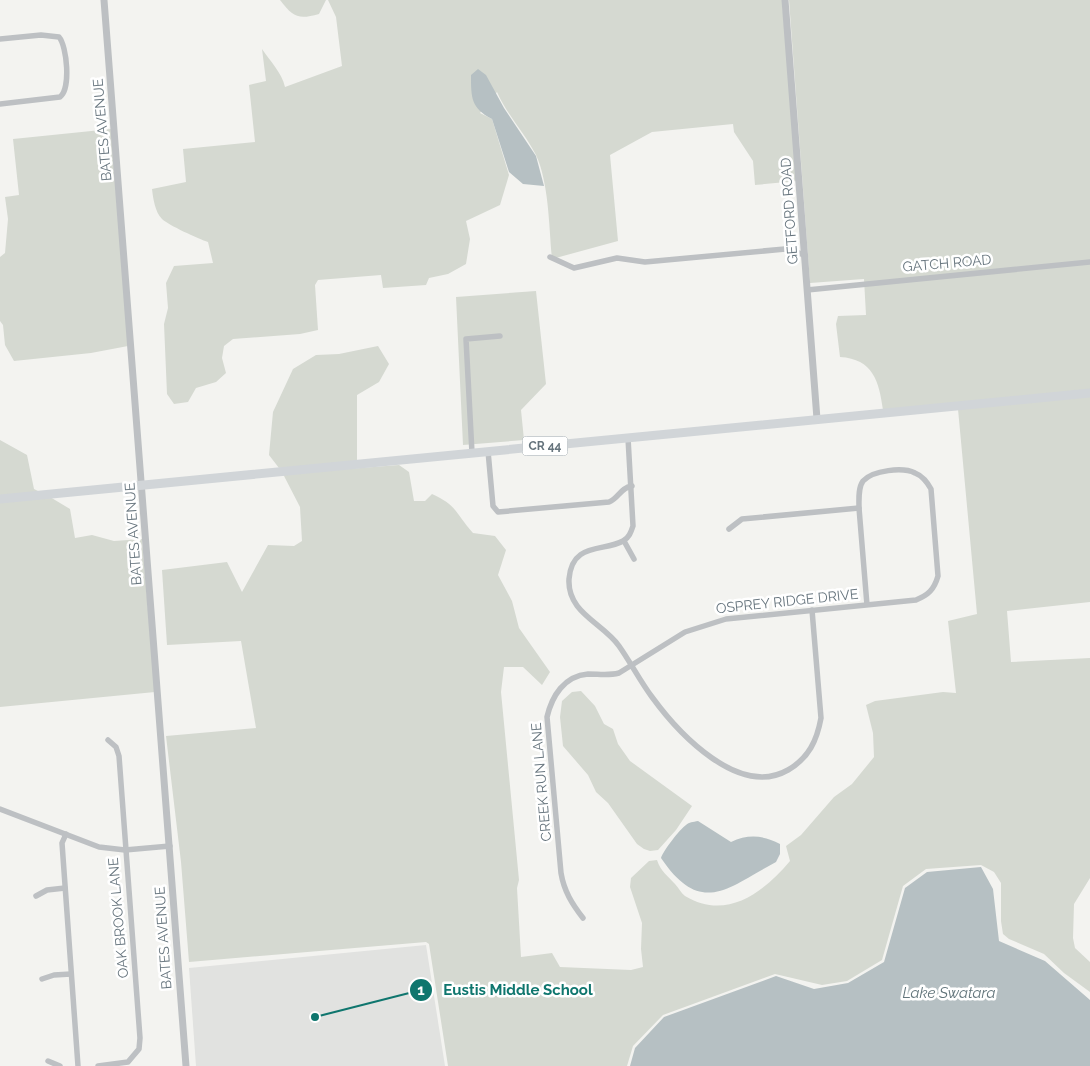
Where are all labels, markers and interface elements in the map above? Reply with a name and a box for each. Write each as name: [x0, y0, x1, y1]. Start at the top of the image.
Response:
street label: BATES AVENUE: [90, 78, 114, 182]
street label: GETFORD ROAD: [777, 157, 801, 265]
street label: GATCH ROAD: [902, 251, 992, 275]
road number: CR 44: [522, 436, 568, 456]
street label: BATES AVENUE: [121, 482, 145, 586]
street label: OSPREY RIDGE DRIVE: [715, 586, 859, 616]
street label: CREEK RUN LANE: [528, 722, 554, 842]
street label: OAK BROOK LANE: [105, 857, 131, 979]
street label: BATES AVENUE: [151, 886, 175, 990]
callout: Eustis Middle School: [408, 975, 603, 1005]
text: 1: [417, 981, 425, 999]
text: Eustis Middle School: [443, 981, 593, 999]
water label: Lake Swatara: [902, 984, 996, 1002]

